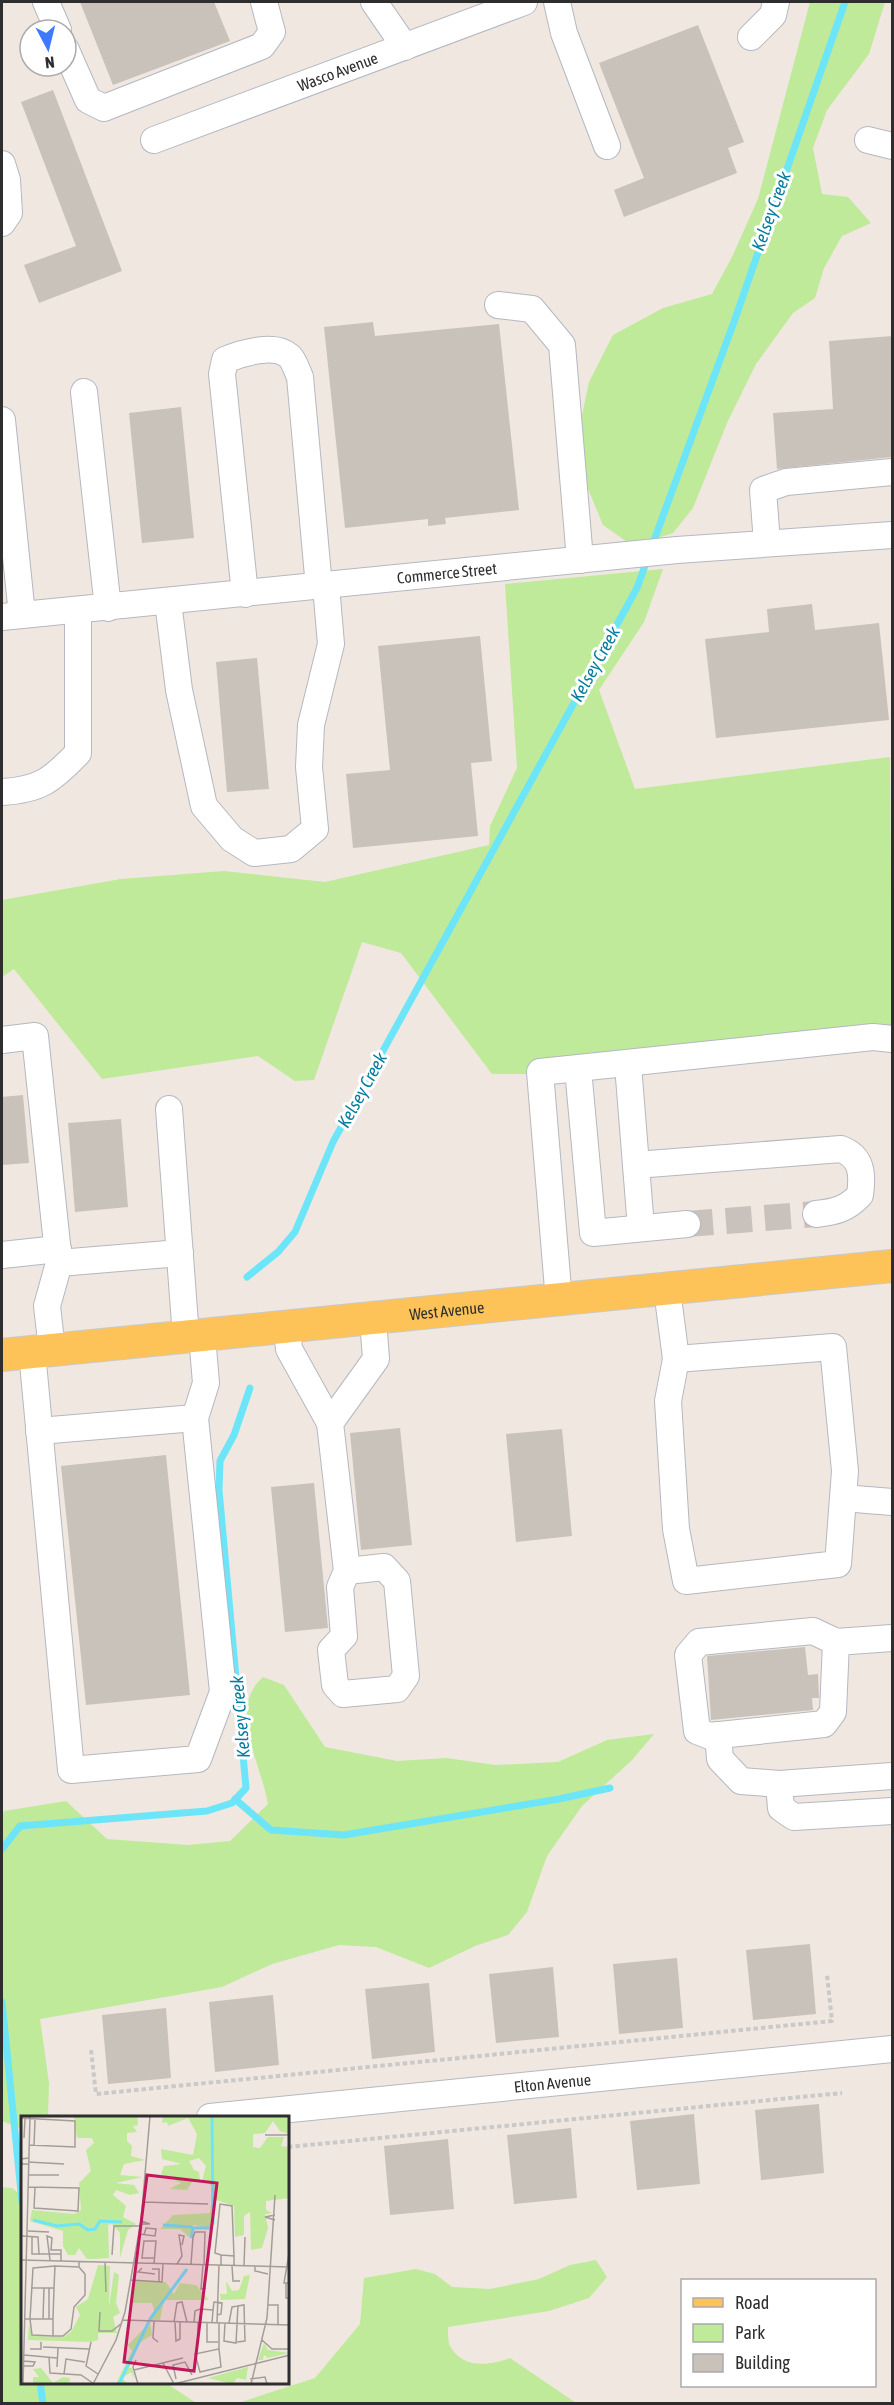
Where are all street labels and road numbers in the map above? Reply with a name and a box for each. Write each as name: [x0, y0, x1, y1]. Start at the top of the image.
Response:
street label: Wasco Avenue: [295, 48, 380, 95]
street label: Commerce Street: [396, 559, 498, 587]
street label: West Avenue: [408, 1298, 485, 1323]
street label: Elton Avenue: [513, 2070, 592, 2096]

